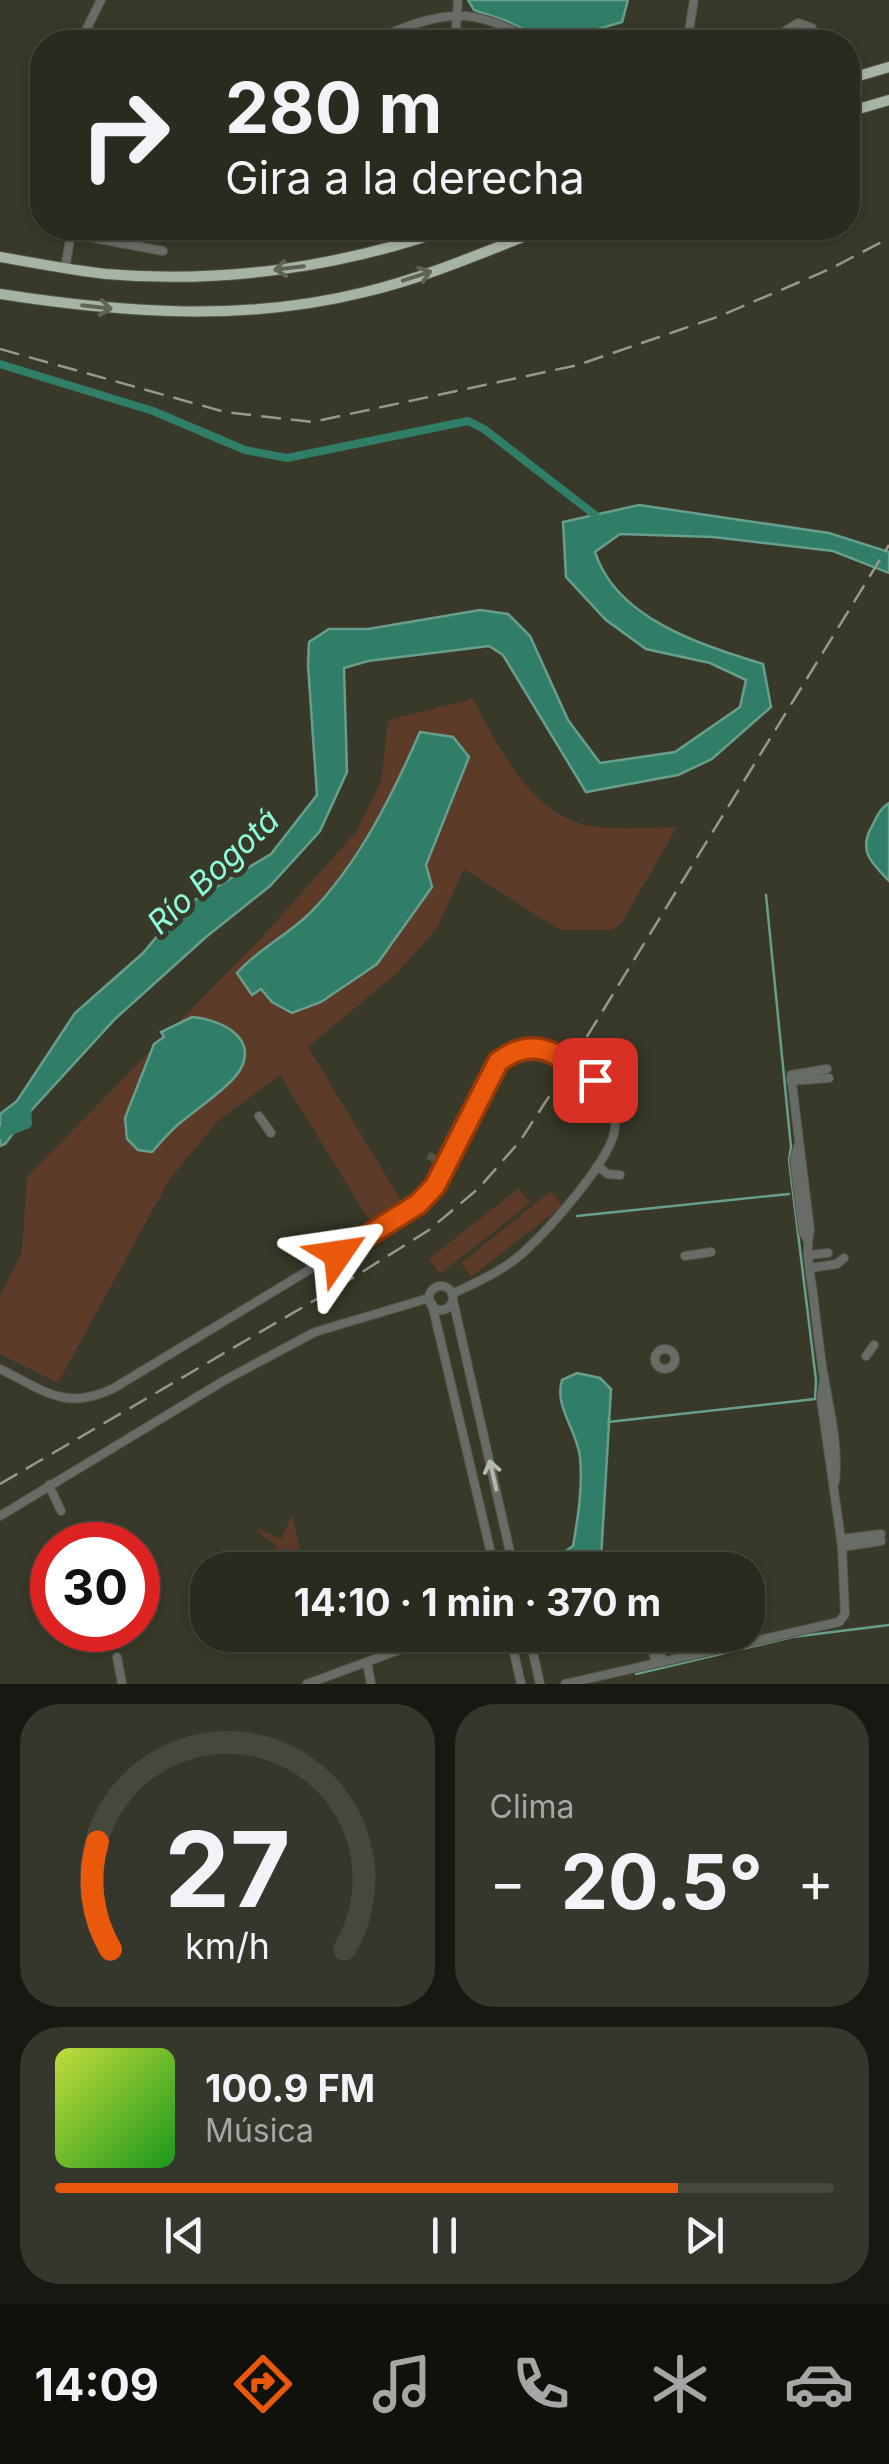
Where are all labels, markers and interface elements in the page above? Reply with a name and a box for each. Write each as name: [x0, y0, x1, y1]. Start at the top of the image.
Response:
text: 280 m: [225, 65, 442, 150]
icon: right: [60, 70, 190, 200]
text: Gira a la derecha: [225, 150, 585, 205]
one-way arrow: [273, 259, 306, 278]
one-way arrow: [401, 266, 433, 284]
one-way arrow: [80, 298, 112, 317]
water label: Río Bogotá: [139, 800, 287, 942]
pin: [553, 1038, 638, 1123]
icon: arrive: [568, 1053, 623, 1108]
position arrow: [286, 1202, 390, 1306]
one-way arrow: [483, 1460, 501, 1492]
speed limit sign: 30: [30, 1522, 160, 1652]
text: 14:10 · 1 min · 370 m: [294, 1579, 661, 1625]
text: Clima: [490, 1787, 574, 1826]
text: 27: [164, 1806, 290, 1932]
text: 20.5°: [561, 1836, 763, 1927]
text: −: [490, 1849, 526, 1915]
text: +: [798, 1849, 834, 1915]
text: km/h: [185, 1924, 270, 1968]
text: 100.9 FM: [205, 2065, 375, 2111]
text: Música: [205, 2111, 314, 2150]
icon: previous: [157, 2208, 212, 2263]
icon: pause: [417, 2208, 472, 2263]
icon: next: [677, 2208, 732, 2263]
icon: directions: [228, 2349, 298, 2419]
icon: music: [367, 2349, 437, 2419]
icon: phone: [506, 2349, 576, 2419]
icon: climate: [645, 2349, 715, 2419]
icon: car: [784, 2349, 854, 2419]
text: 14:09: [35, 2357, 159, 2412]

